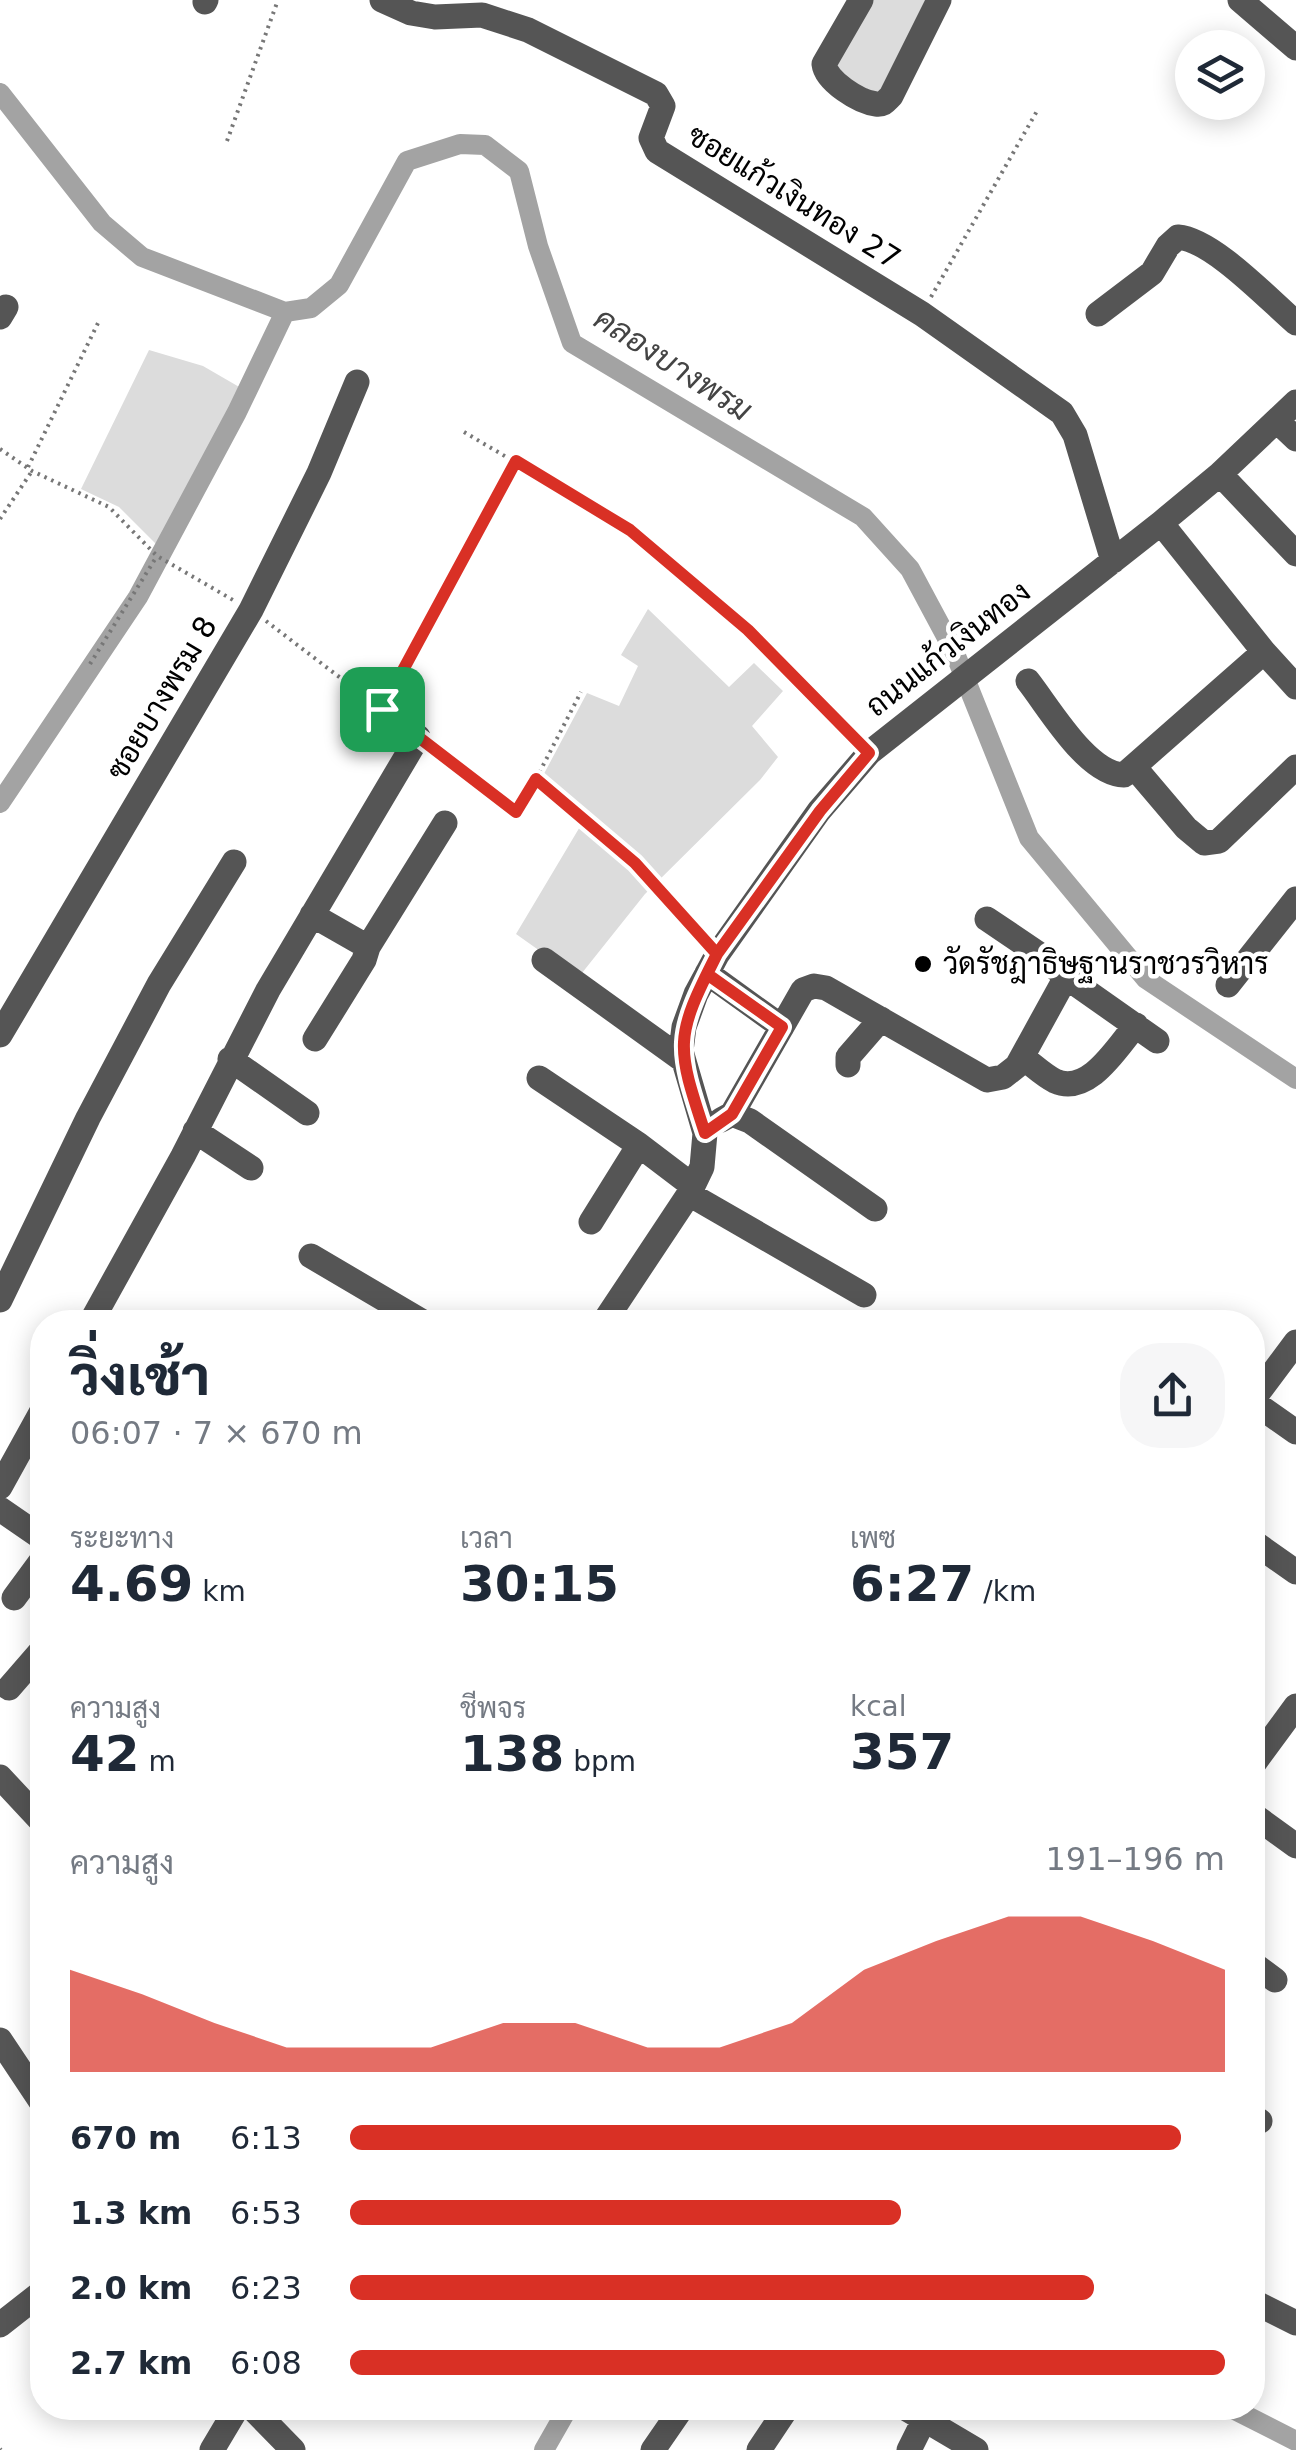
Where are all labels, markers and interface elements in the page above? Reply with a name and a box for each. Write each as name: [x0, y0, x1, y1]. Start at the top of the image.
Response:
map controls: [1175, 30, 1265, 120]
button: layers: [1175, 30, 1265, 120]
street label: ซอยแก้วเงินทอง 27: [682, 115, 909, 276]
water label: คลองบางพรม: [587, 299, 759, 429]
street label: ถนนแก้วเงินทอง: [857, 571, 1037, 724]
street label: ซอยบางพรม 8: [99, 610, 224, 786]
pin: [340, 667, 425, 752]
icon: arrive: [355, 682, 410, 737]
place label: วัดรัชฎาธิษฐานราชวรวิหาร: [943, 945, 1269, 984]
marker: วัดรัชฎาธิษฐานราชวรวิหาร: [912, 953, 934, 975]
button: share: [1120, 1343, 1225, 1448]
text: วิ่งเช้า: [70, 1344, 210, 1408]
text: 06:07 · 7 × 670 m: [70, 1414, 363, 1452]
text: ระยะทาง: [70, 1522, 174, 1555]
text: เวลา: [460, 1522, 513, 1555]
text: เพซ: [850, 1522, 896, 1555]
text: 4.69: [70, 1555, 193, 1613]
text: 30:15: [460, 1555, 619, 1613]
text: 6:27: [850, 1555, 974, 1613]
text: km: [193, 1575, 246, 1608]
text: /km: [974, 1575, 1036, 1608]
text: kcal: [850, 1690, 907, 1723]
text: ความสูง: [70, 1692, 161, 1725]
text: ชีพจร: [460, 1692, 526, 1725]
text: 357: [850, 1723, 954, 1781]
text: 42: [70, 1725, 140, 1783]
text: 138: [460, 1725, 564, 1783]
text: m: [140, 1745, 176, 1778]
text: bpm: [564, 1745, 636, 1778]
text: 191–196 m: [1046, 1840, 1225, 1878]
text: ความสูง: [70, 1844, 174, 1882]
text: 670 m: [70, 2119, 181, 2157]
text: 6:13: [230, 2119, 302, 2157]
text: 1.3 km: [70, 2194, 192, 2232]
text: 6:53: [230, 2194, 302, 2232]
text: 2.0 km: [70, 2269, 192, 2307]
text: 6:23: [230, 2269, 302, 2307]
text: 2.7 km: [70, 2344, 192, 2382]
text: 6:08: [230, 2344, 302, 2382]

